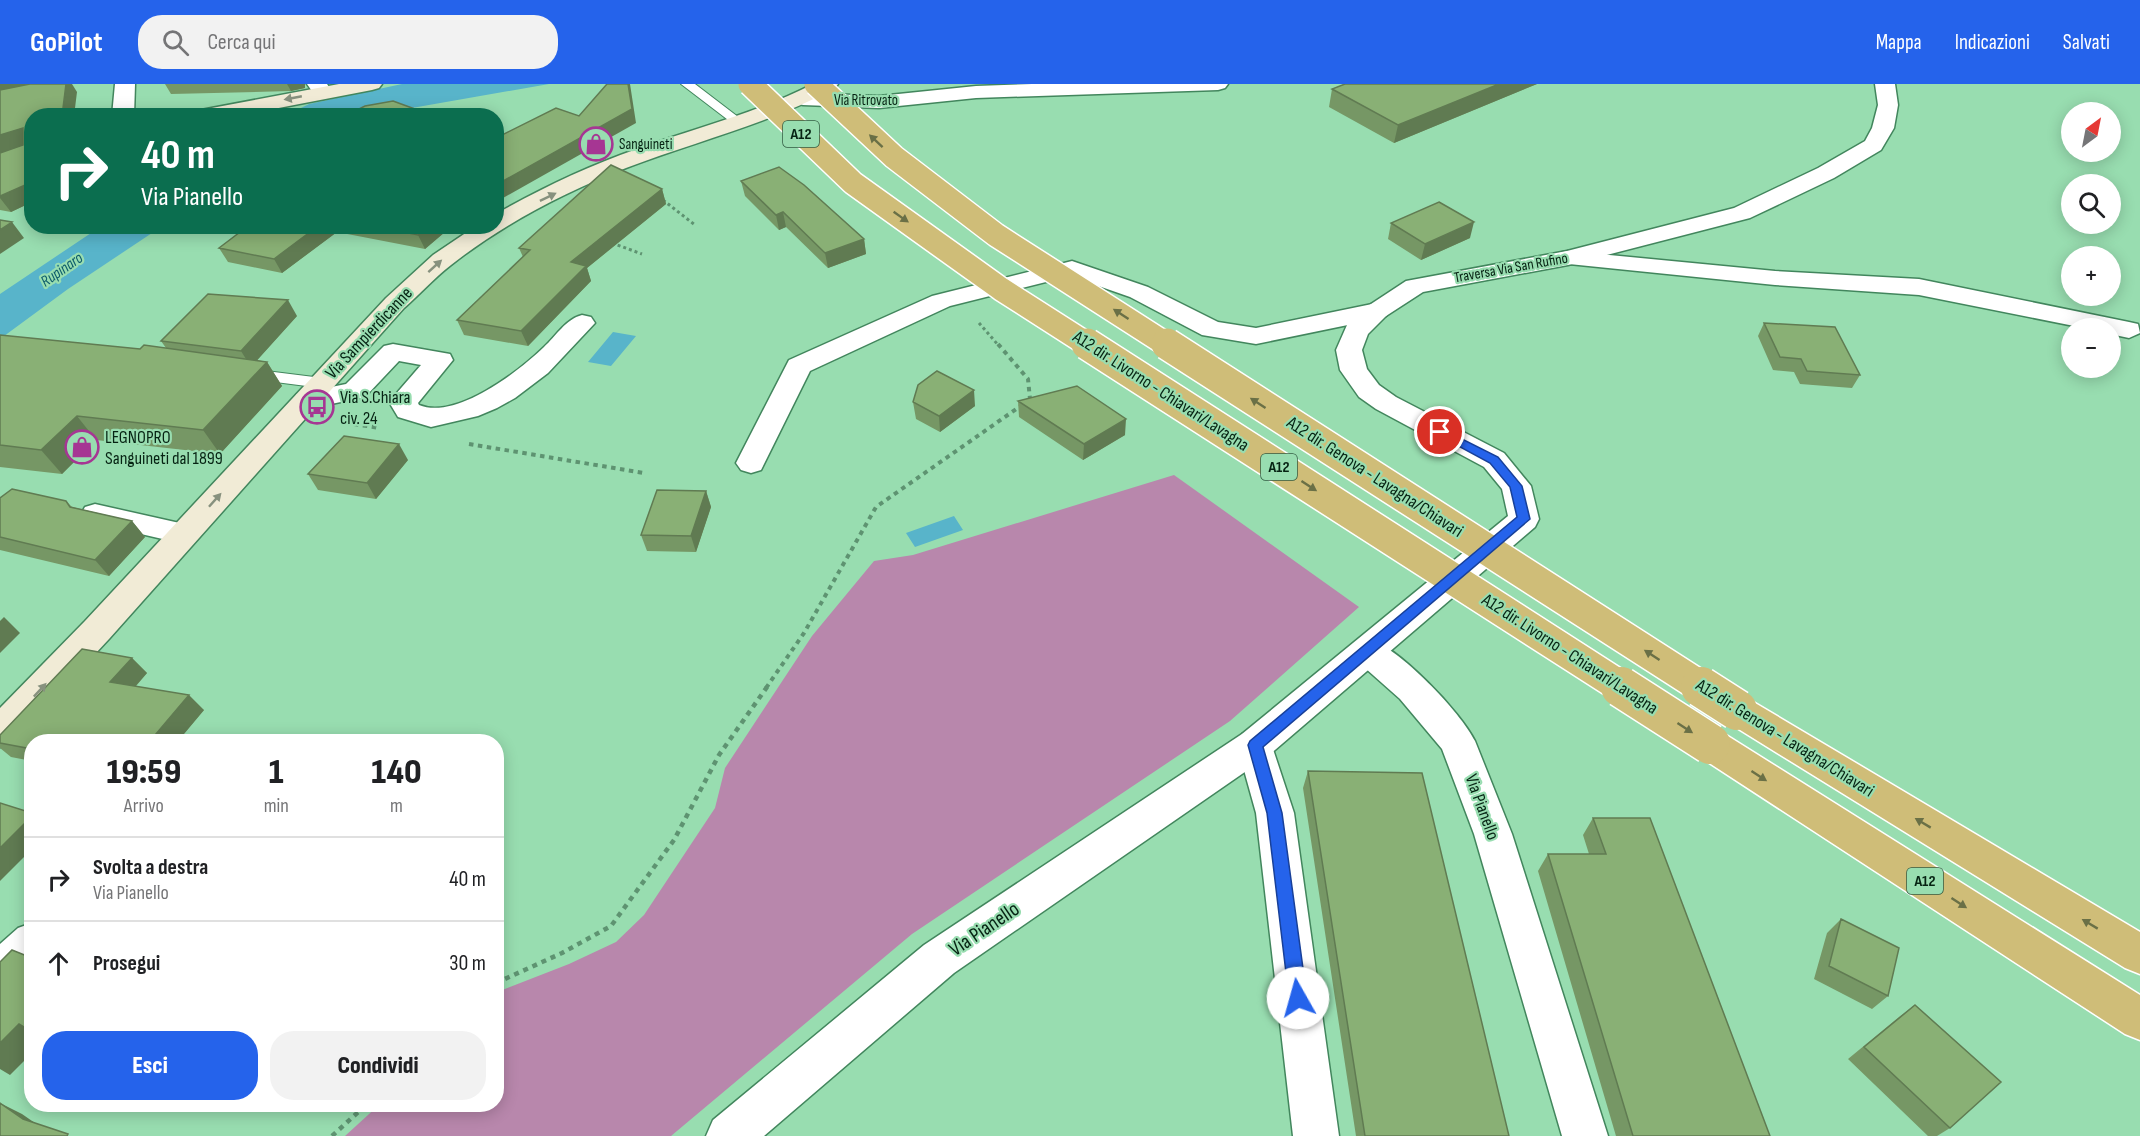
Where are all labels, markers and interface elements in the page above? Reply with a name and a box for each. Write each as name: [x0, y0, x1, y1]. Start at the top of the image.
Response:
search box: [138, 15, 558, 69]
text: GoPilot: [30, 26, 102, 59]
icon: search: [159, 26, 192, 59]
text: Cerca qui: [207, 29, 276, 56]
text: Mappa: [1876, 30, 1922, 55]
text: Indicazioni: [1955, 30, 2030, 55]
text: Salvati: [2063, 30, 2110, 55]
street label: Via Ritrovato: [834, 91, 898, 110]
one-way arrow: [284, 94, 303, 103]
north arrow: [2061, 102, 2121, 162]
map controls: [2061, 102, 2121, 378]
road number: A12: [783, 121, 819, 147]
shop icon: Sanguineti: [578, 126, 614, 162]
text: 40 m: [141, 130, 215, 181]
icon: right: [42, 132, 120, 210]
one-way arrow: [870, 134, 884, 148]
place label: Sanguineti: [619, 135, 673, 154]
button: search: [2061, 174, 2121, 234]
text: Via Pianello: [141, 181, 243, 213]
one-way arrow: [540, 192, 557, 201]
one-way arrow: [892, 211, 908, 223]
button: +: [2061, 246, 2121, 306]
water label: Rupinaro: [37, 248, 87, 291]
street label: Traversa Via San Rufino: [1453, 249, 1569, 287]
one-way arrow: [427, 260, 442, 273]
street label: Via Sampierdicanne: [321, 283, 417, 383]
one-way arrow: [1113, 308, 1129, 320]
button: −: [2061, 318, 2121, 378]
street label: A12 dir. Livorno - Chiavari/Lavagna: [1068, 326, 1253, 456]
place label: Via S.Chiara civ. 24: [340, 387, 411, 429]
bus stop icon: Via S.Chiara civ. 24: [299, 389, 335, 425]
one-way arrow: [1250, 397, 1267, 408]
pin: [1414, 406, 1465, 457]
street label: A12 dir. Genova - Lavagna/Chiavari: [1282, 412, 1467, 542]
icon: arrive: [1423, 415, 1456, 448]
place label: LEGNOPRO Sanguineti dal 1899: [105, 427, 223, 469]
shop icon: LEGNOPRO Sanguineti dal 1899: [64, 429, 100, 465]
road number: A12: [1261, 454, 1297, 480]
one-way arrow: [1301, 481, 1317, 492]
one-way arrow: [208, 493, 221, 508]
street label: A12 dir. Livorno - Chiavari/Lavagna: [1477, 589, 1662, 719]
one-way arrow: [1644, 650, 1660, 661]
street label: A12 dir. Genova - Lavagna/Chiavari: [1691, 674, 1878, 801]
one-way arrow: [33, 682, 47, 697]
one-way arrow: [1677, 722, 1693, 733]
text: 19:59: [106, 751, 181, 794]
text: 1: [269, 751, 284, 794]
text: 140: [371, 751, 422, 794]
one-way arrow: [1751, 770, 1767, 781]
street label: Via Pianello: [1460, 771, 1504, 843]
text: Arrivo: [124, 794, 164, 818]
text: min: [264, 794, 289, 818]
text: m: [390, 794, 403, 818]
one-way arrow: [1915, 817, 1931, 828]
text: Svolta a destra: [93, 854, 208, 881]
icon: right: [42, 863, 75, 896]
text: 40 m: [449, 866, 486, 893]
road number: A12: [1907, 868, 1943, 894]
text: Via Pianello: [93, 881, 169, 905]
street label: Via Pianello: [944, 896, 1024, 962]
one-way arrow: [1951, 898, 1967, 909]
one-way arrow: [2082, 918, 2098, 929]
icon: ahead: [42, 947, 75, 980]
text: Prosegui: [93, 950, 160, 977]
text: 30 m: [449, 950, 486, 977]
position arrow: [1266, 966, 1330, 1030]
button: Esci: [42, 1031, 258, 1100]
button: Condividi: [270, 1031, 486, 1100]

